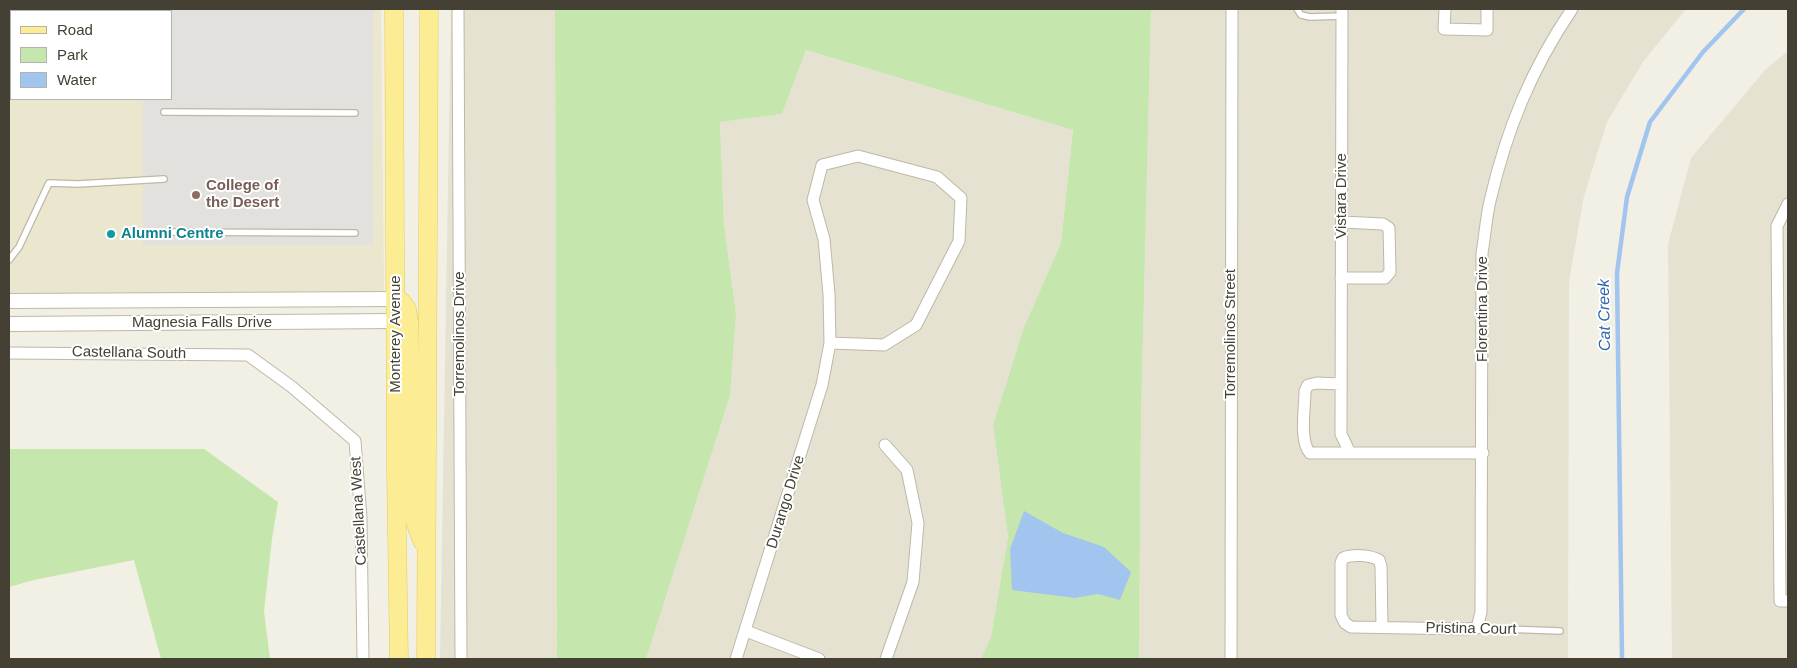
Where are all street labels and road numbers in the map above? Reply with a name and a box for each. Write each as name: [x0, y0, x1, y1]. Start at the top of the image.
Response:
street label: Vistara Drive: [1333, 153, 1351, 239]
street label: Florentina Drive: [1474, 256, 1492, 362]
street label: Torremolinos Street: [1222, 269, 1240, 399]
street label: Torremolinos Drive: [451, 271, 469, 397]
street label: Monterey Avenue: [387, 275, 405, 393]
street label: Magnesia Falls Drive: [132, 314, 272, 332]
street label: Castellana South: [72, 343, 186, 363]
street label: Durango Drive: [763, 453, 809, 551]
street label: Castellana West: [347, 456, 371, 566]
street label: Pristina Court: [1425, 619, 1517, 639]

